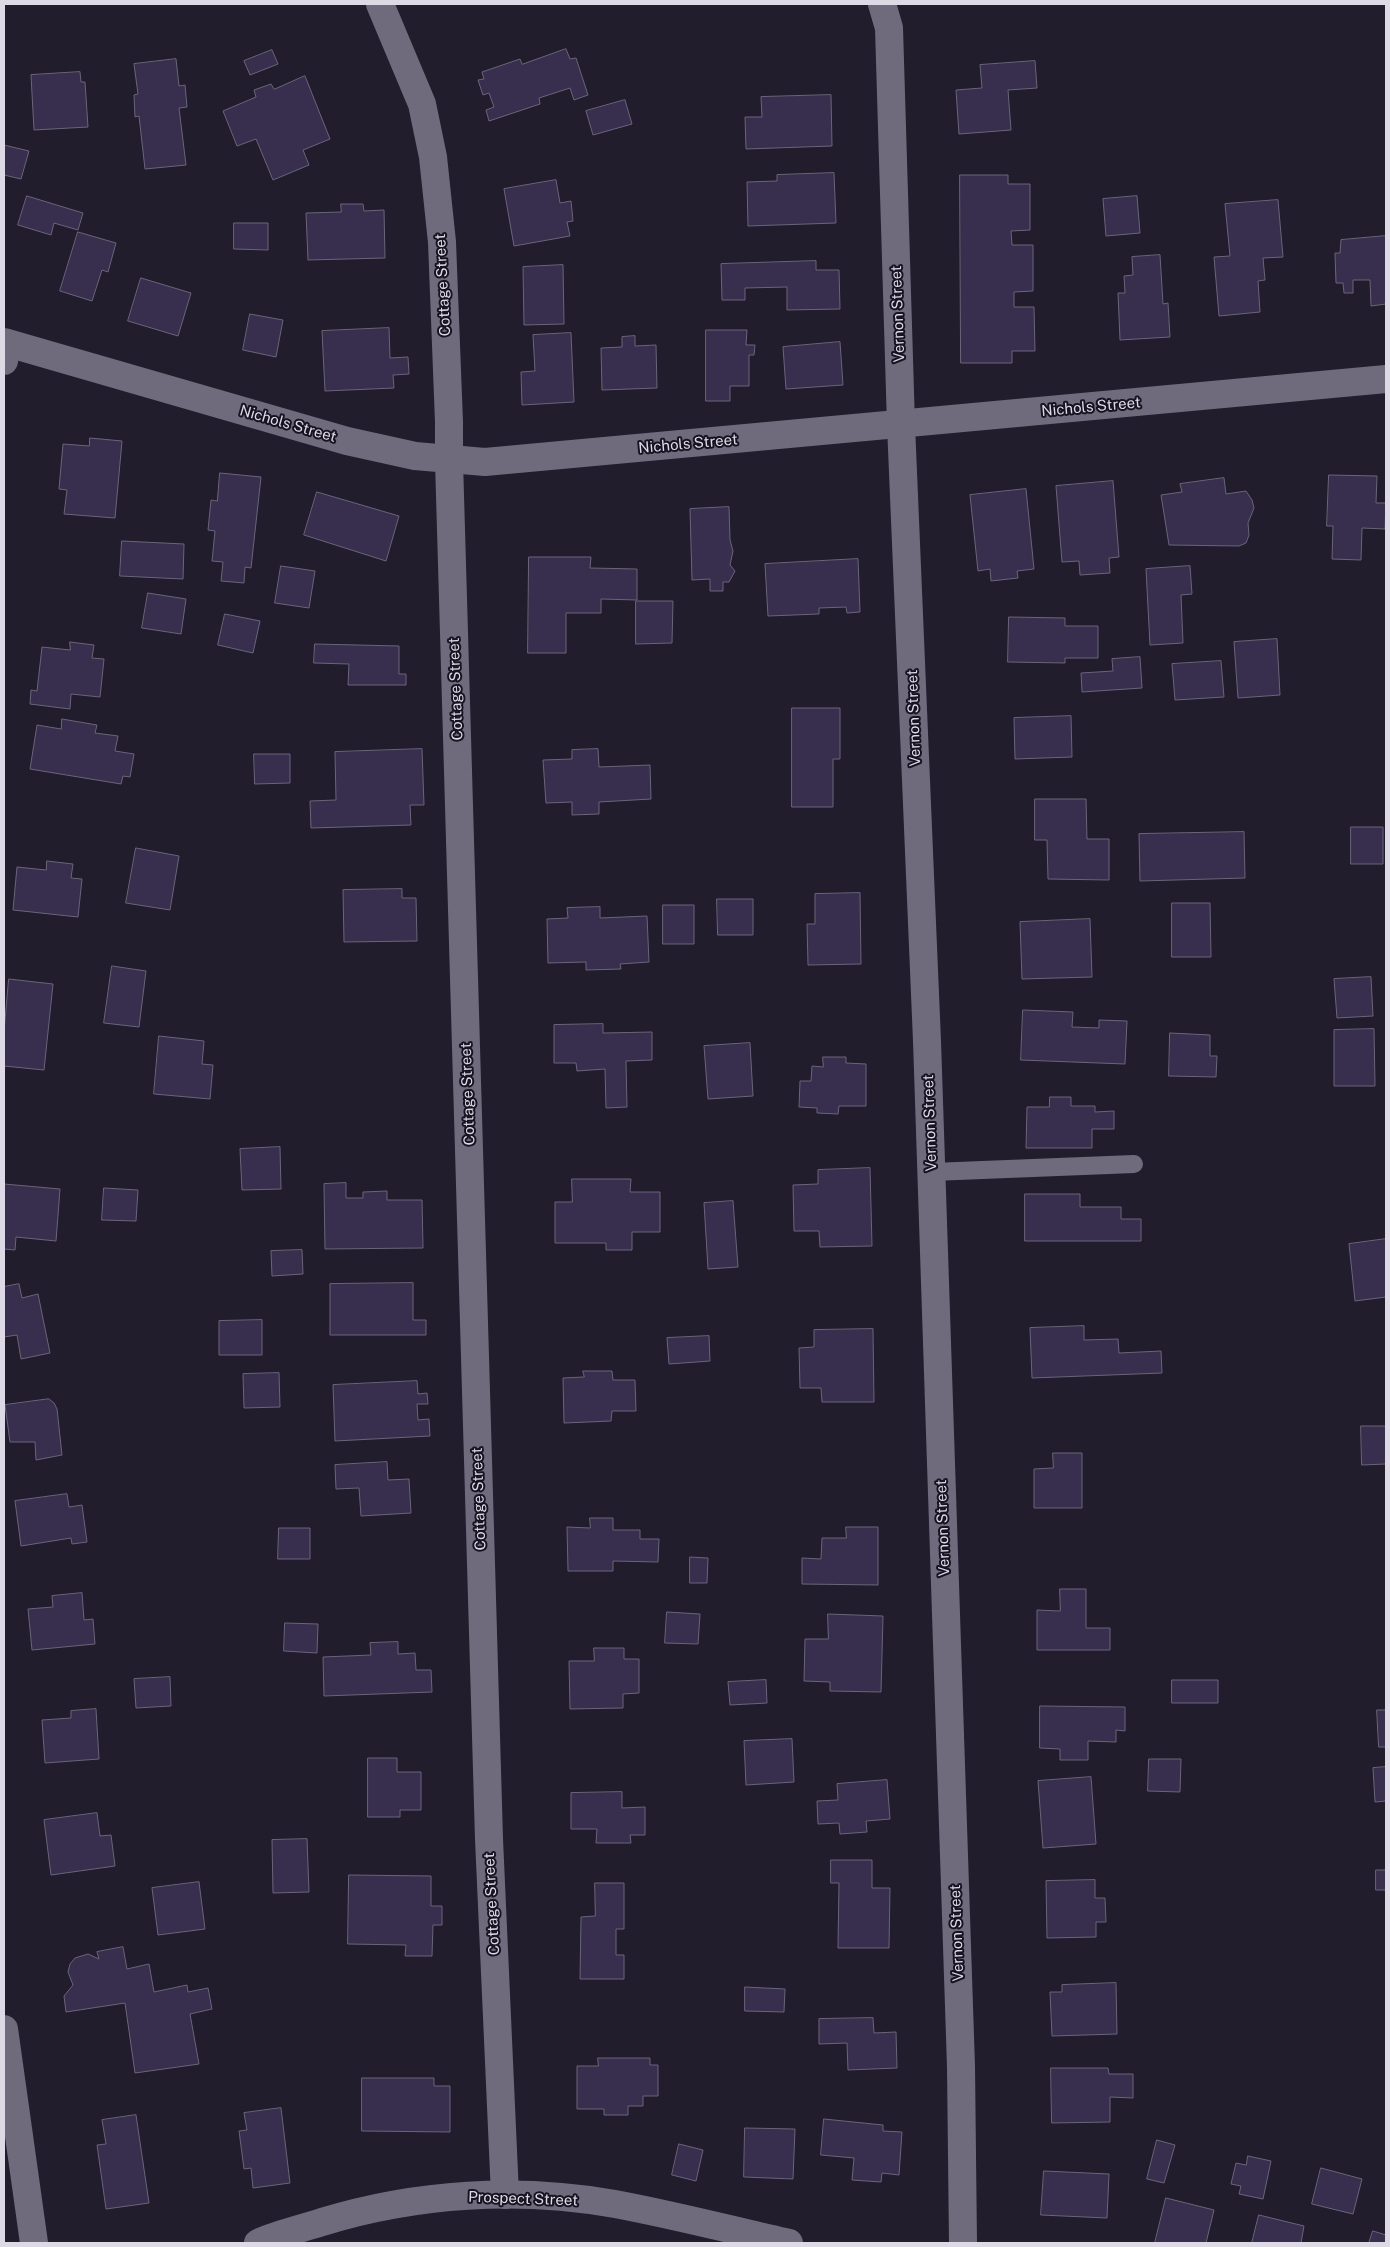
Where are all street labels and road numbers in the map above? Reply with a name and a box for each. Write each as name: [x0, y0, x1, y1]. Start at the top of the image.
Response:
street label: Cottage Street: [431, 233, 455, 337]
street label: Vernon Street: [887, 265, 909, 363]
street label: Nichols Street: [1041, 394, 1141, 420]
street label: Nichols Street: [238, 402, 338, 446]
street label: Nichols Street: [638, 431, 738, 457]
street label: Cottage Street: [445, 637, 467, 741]
street label: Vernon Street: [903, 669, 925, 767]
street label: Cottage Street: [457, 1042, 479, 1146]
street label: Vernon Street: [919, 1074, 941, 1172]
street label: Cottage Street: [468, 1447, 490, 1551]
street label: Vernon Street: [932, 1479, 954, 1577]
street label: Cottage Street: [480, 1852, 504, 1956]
street label: Vernon Street: [946, 1884, 968, 1982]
street label: Prospect Street: [468, 2188, 578, 2210]

